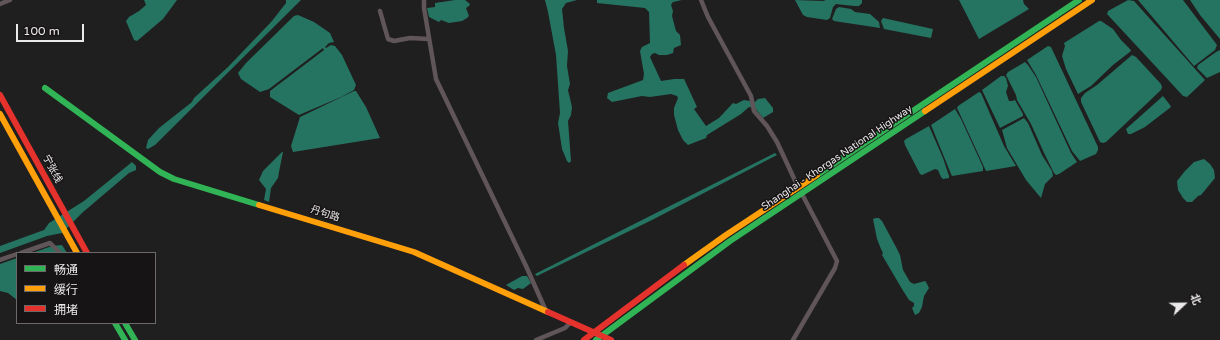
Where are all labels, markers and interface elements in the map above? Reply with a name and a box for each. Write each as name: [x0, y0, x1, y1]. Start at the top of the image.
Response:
scale bar: [18, 16, 86, 42]
text: 100 m: [23, 24, 60, 38]
street label: Shanghai - Khorgas National Highway: [759, 103, 915, 213]
street label: 宁张线: [40, 153, 64, 185]
street label: 丹句路: [309, 204, 341, 224]
legend: [16, 252, 156, 324]
text: 畅通: [54, 263, 78, 277]
text: 缓行: [54, 283, 78, 297]
north arrow: [1164, 284, 1204, 324]
text: 北: [1188, 292, 1204, 307]
text: 拥堵: [54, 303, 78, 317]

